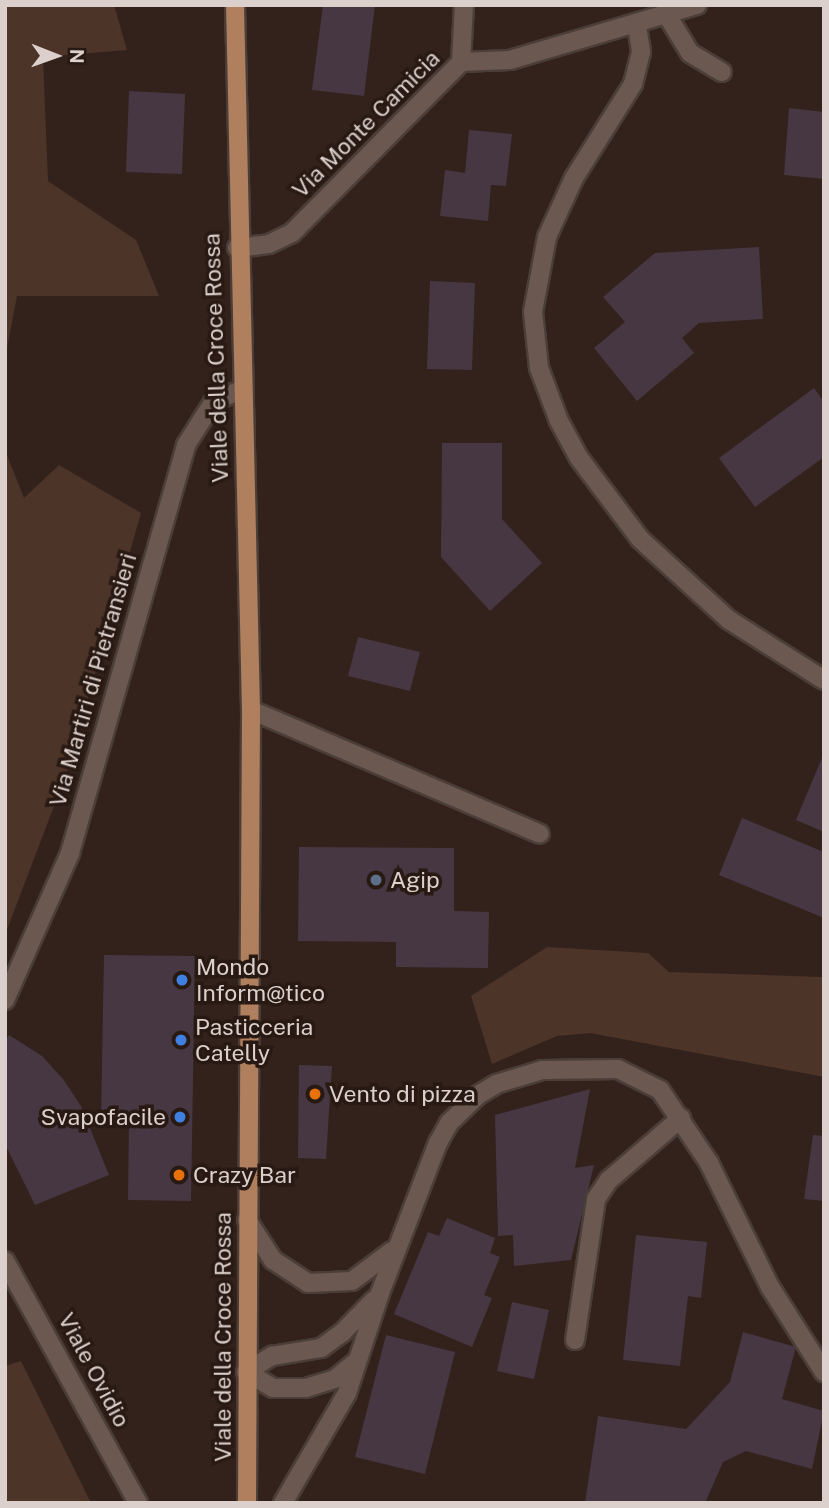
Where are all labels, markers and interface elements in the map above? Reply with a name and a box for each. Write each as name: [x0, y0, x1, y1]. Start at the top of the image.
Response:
north arrow: [21, 21, 91, 91]
street label: Via Monte Camicia: [286, 44, 446, 204]
text: N: [66, 49, 88, 64]
street label: Viale della Croce Rossa: [198, 232, 234, 484]
street label: Via Martiri di Pietransieri: [44, 550, 142, 810]
place label: Agip: [390, 866, 440, 894]
marker: Agip: [368, 872, 384, 888]
place label: Mondo Inform@tico: [196, 953, 325, 1007]
marker: Mondo Inform@tico: [174, 972, 190, 988]
place label: Pasticceria Catelly: [195, 1013, 313, 1067]
marker: Pasticceria Catelly: [173, 1032, 189, 1048]
place label: Vento di pizza: [329, 1080, 476, 1108]
marker: Vento di pizza: [307, 1086, 323, 1102]
place label: Svapofacile: [41, 1103, 166, 1131]
marker: Svapofacile: [172, 1109, 188, 1125]
place label: Crazy Bar: [193, 1161, 296, 1189]
marker: Crazy Bar: [171, 1167, 187, 1183]
street label: Viale della Croce Rossa: [209, 1212, 237, 1462]
street label: Viale Ovidio: [52, 1308, 136, 1432]

